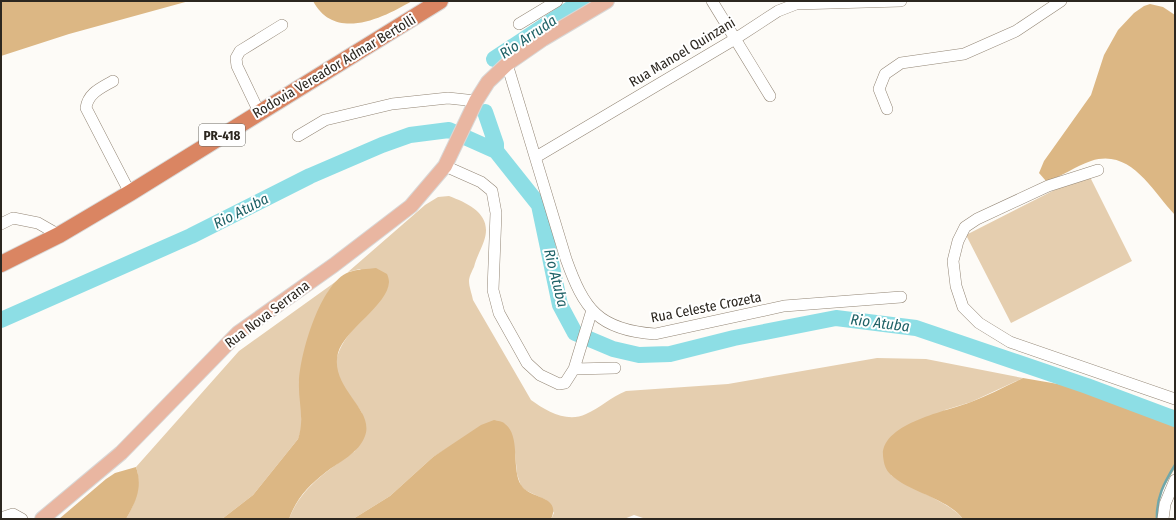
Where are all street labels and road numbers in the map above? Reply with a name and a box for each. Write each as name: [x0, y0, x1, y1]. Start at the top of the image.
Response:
street label: Rodovia Vereador Admar Bertolli: [250, 11, 419, 122]
street label: Rua Manoel Quinzani: [626, 14, 738, 91]
road number: PR-418: [199, 124, 245, 146]
street label: Rua Nova Serrana: [222, 277, 313, 352]
street label: Rua Celeste Crozeta: [649, 288, 763, 327]

